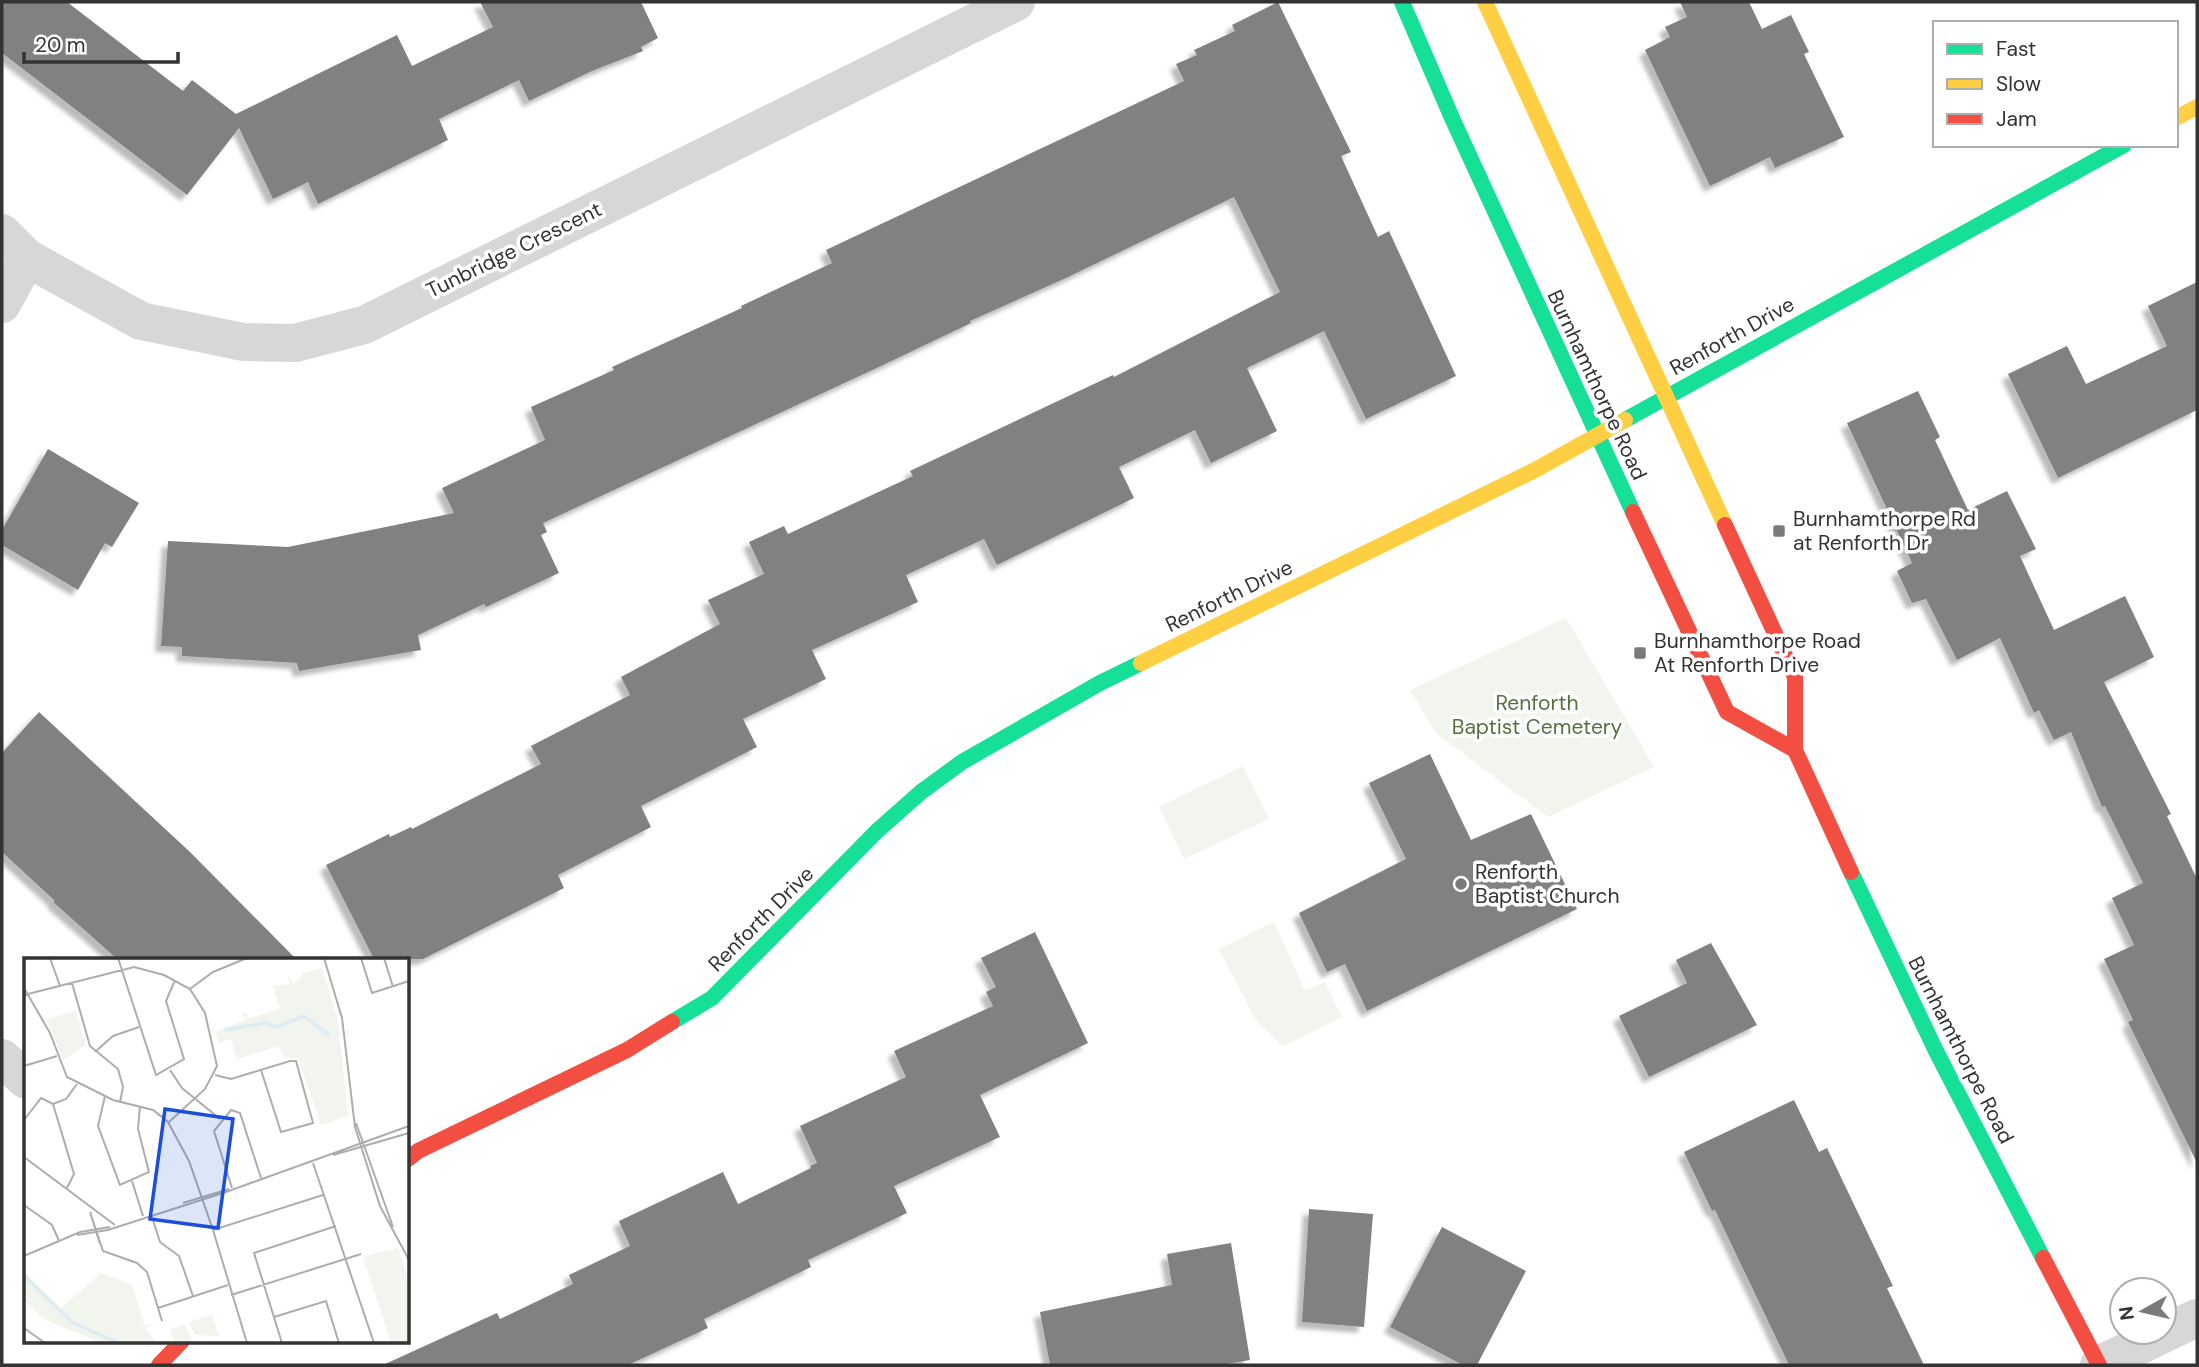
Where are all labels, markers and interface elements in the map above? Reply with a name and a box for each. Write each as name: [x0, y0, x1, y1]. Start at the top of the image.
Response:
scale bar: [24, 21, 178, 65]
legend: [1933, 21, 2178, 147]
text: 20 m: [35, 31, 86, 59]
text: Fast: [1996, 35, 2036, 63]
text: Slow: [1996, 70, 2041, 98]
text: Jam: [1996, 105, 2037, 133]
street label: Tunbridge Crescent: [422, 195, 606, 305]
street label: Burnhamthorpe Road: [1541, 285, 1653, 485]
street label: Renforth Drive: [1665, 290, 1799, 382]
place label: Burnhamthorpe Rd at Renforth Dr: [1793, 505, 1976, 557]
marker: Burnhamthorpe Rd at Renforth Dr: [1771, 523, 1787, 539]
street label: Renforth Drive: [1161, 553, 1297, 639]
place label: Burnhamthorpe Road At Renforth Drive: [1654, 627, 1861, 679]
marker: Burnhamthorpe Road At Renforth Drive: [1632, 645, 1648, 661]
park label: Renforth Baptist Cemetery: [1452, 689, 1623, 741]
place label: Renforth Baptist Church: [1475, 858, 1620, 910]
street label: Renforth Drive: [702, 860, 820, 978]
marker: Renforth Baptist Church: [1453, 876, 1469, 892]
street label: Burnhamthorpe Road: [1902, 952, 2020, 1148]
inset map: [24, 958, 410, 1342]
north arrow: [2108, 1276, 2178, 1346]
text: N: [2113, 1305, 2140, 1322]

